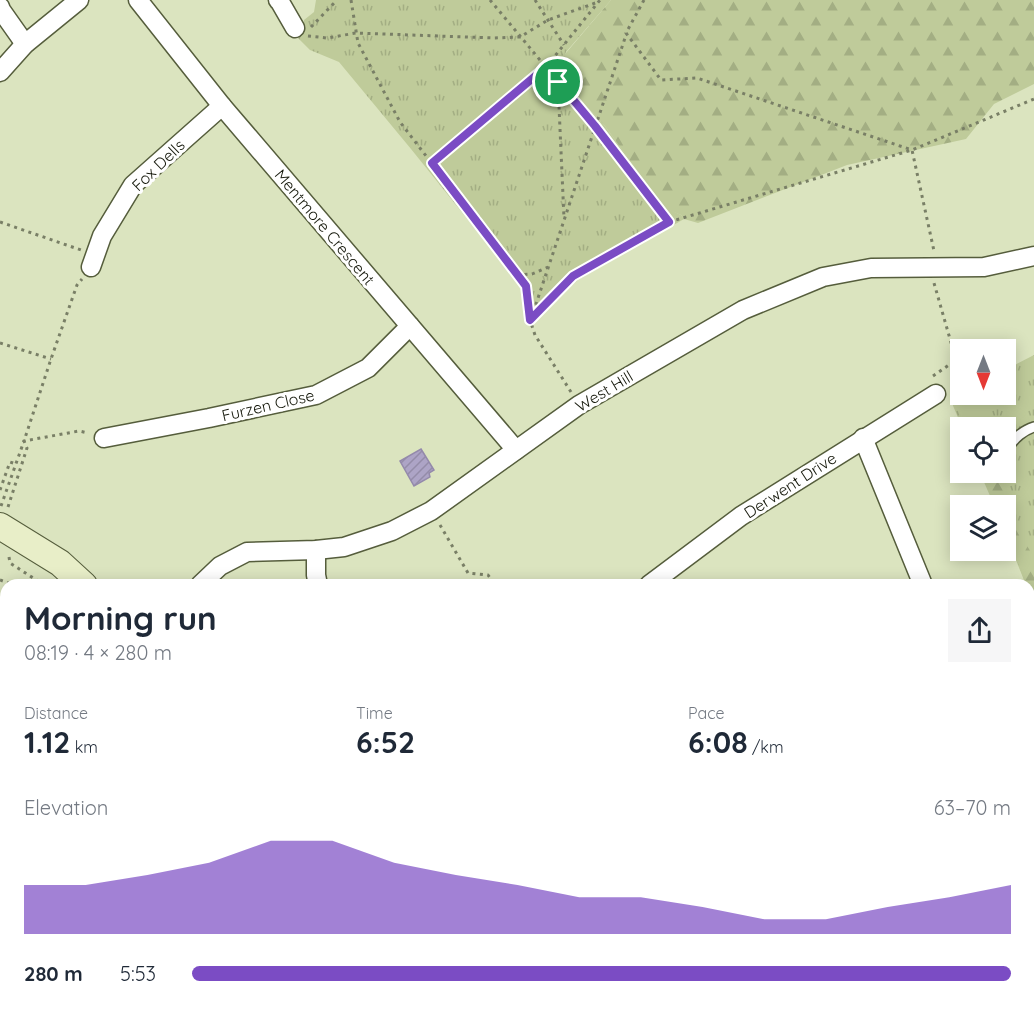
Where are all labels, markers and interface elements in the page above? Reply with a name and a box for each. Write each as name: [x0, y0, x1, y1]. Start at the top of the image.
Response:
pin: [532, 56, 583, 107]
icon: arrive: [541, 65, 574, 98]
street label: Fox Dells: [127, 135, 189, 195]
street label: Mentmore Crescent: [271, 165, 379, 289]
north arrow: [950, 339, 1016, 405]
map controls: [950, 339, 1016, 561]
street label: West Hill: [571, 366, 637, 416]
street label: Furzen Close: [220, 385, 316, 425]
button: locate: [950, 417, 1016, 483]
street label: Derwent Drive: [740, 448, 840, 522]
button: layers: [950, 495, 1016, 561]
text: Morning run: [24, 597, 217, 638]
button: share: [948, 599, 1011, 662]
text: 08:19 · 4 × 280 m: [24, 640, 172, 665]
text: Distance: [24, 703, 88, 723]
text: Time: [356, 703, 393, 723]
text: Pace: [688, 703, 724, 723]
text: 1.12: [24, 723, 70, 761]
text: 6:52: [356, 723, 415, 761]
text: 6:08: [688, 723, 748, 761]
text: km: [70, 737, 98, 757]
text: /km: [748, 737, 784, 757]
text: Elevation: [24, 795, 108, 820]
text: 63–70 m: [934, 795, 1011, 820]
text: 280 m: [24, 961, 83, 986]
text: 5:53: [120, 961, 156, 986]

